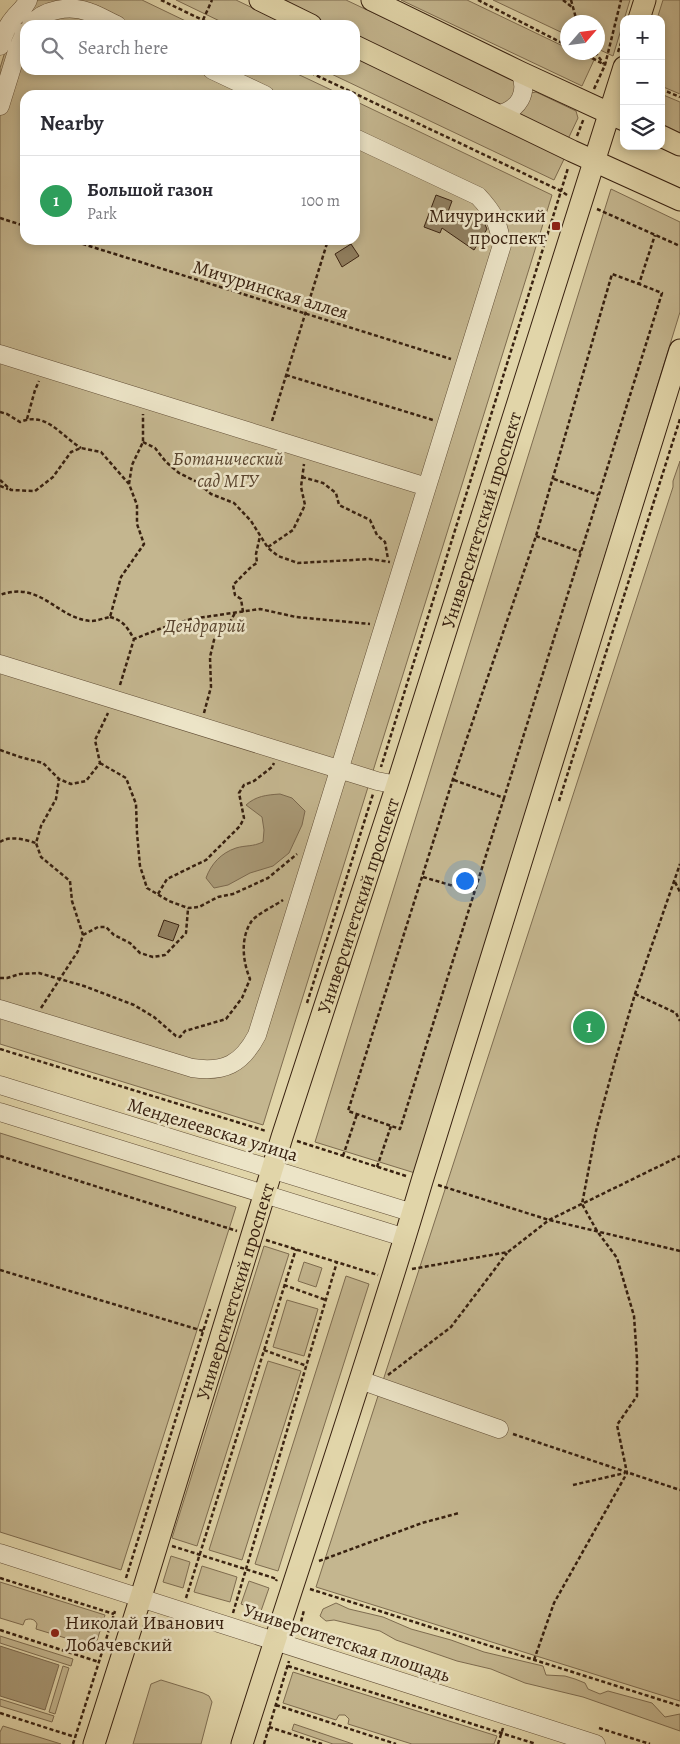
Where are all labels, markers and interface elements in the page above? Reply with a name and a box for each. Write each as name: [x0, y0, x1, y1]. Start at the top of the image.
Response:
north arrow: [560, 15, 605, 60]
map controls: [620, 15, 665, 150]
button: +: [620, 15, 665, 60]
search box: [20, 20, 360, 75]
icon: search: [38, 34, 66, 62]
text: Search here: [78, 35, 168, 61]
button: −: [620, 60, 665, 105]
button: layers: [620, 105, 665, 150]
text: Nearby: [40, 109, 103, 137]
text: Большой газон: [87, 177, 213, 203]
text: 1: [53, 190, 59, 212]
text: 100 m: [301, 190, 340, 212]
text: Park: [87, 203, 117, 225]
place label: Мичуринский проспект: [429, 203, 547, 251]
marker: Мичуринский проспект: [550, 220, 562, 232]
street label: Мичуринская аллея: [190, 254, 352, 326]
street label: Университетский проспект: [435, 408, 528, 632]
park label: Ботанический сад МГУ: [173, 446, 283, 494]
park label: Дендрарий: [162, 613, 246, 639]
street label: Университетский проспект: [311, 794, 406, 1017]
your location: [452, 868, 478, 894]
pin: 1: [573, 1008, 605, 1046]
street label: Менделеевская улица: [124, 1092, 301, 1168]
street label: Университетский проспект: [190, 1179, 281, 1403]
street label: Университетская площадь: [240, 1597, 454, 1689]
place label: Николай Иванович Лобачевский: [65, 1610, 224, 1658]
marker: Николай Иванович Лобачевский: [49, 1627, 61, 1639]

